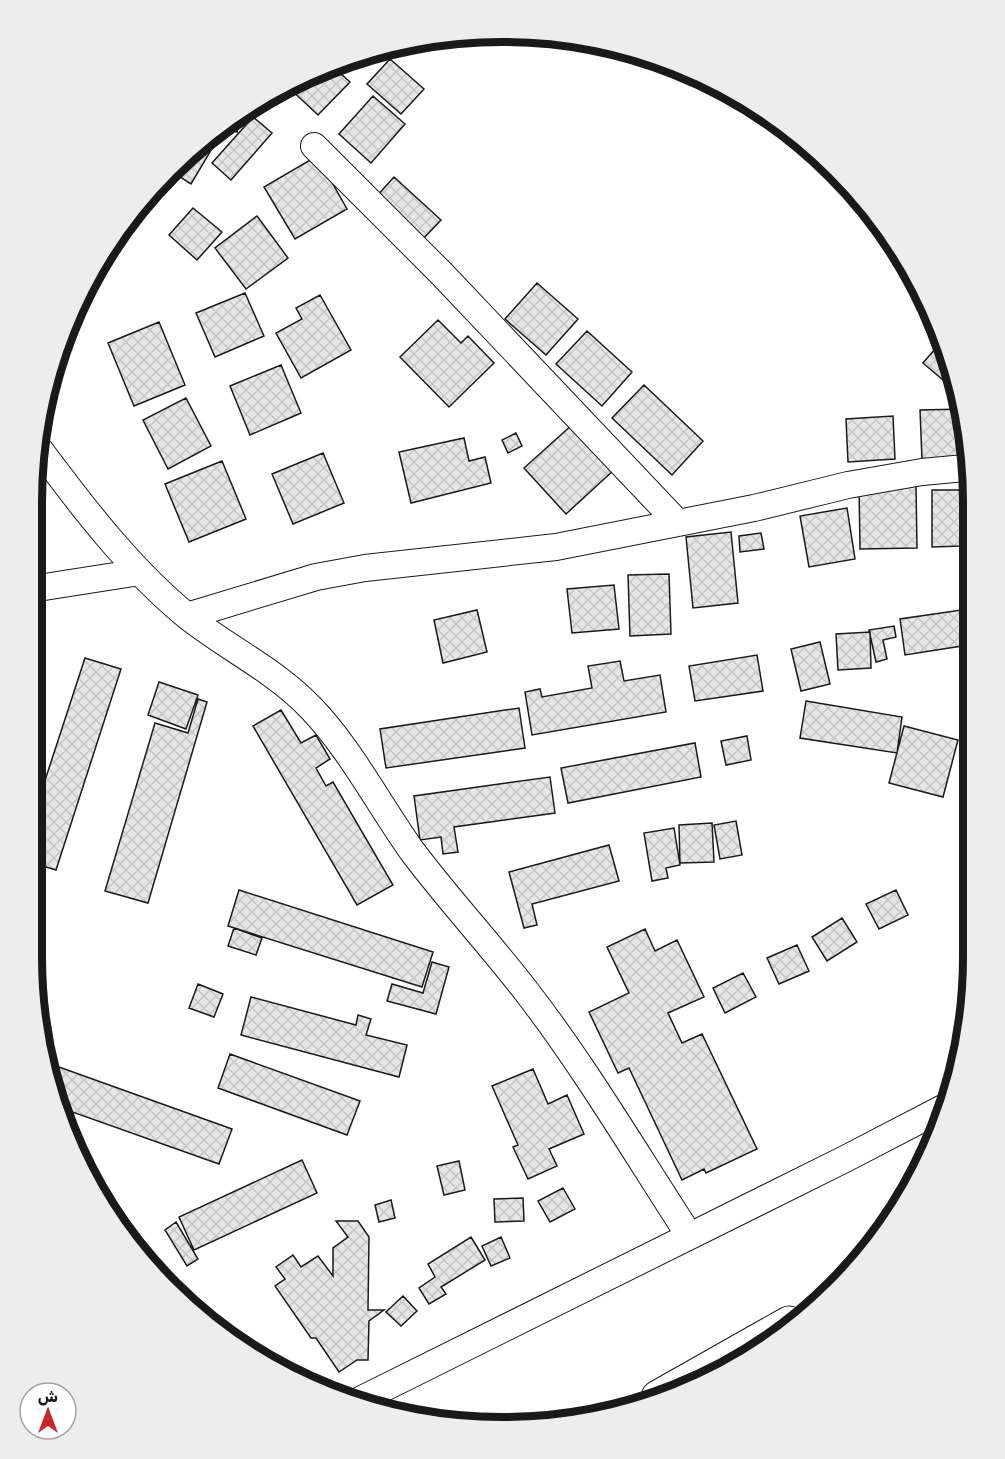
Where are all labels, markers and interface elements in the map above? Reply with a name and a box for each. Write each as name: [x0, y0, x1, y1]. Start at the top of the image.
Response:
north arrow: [18, 1381, 78, 1441]
text: ش: [38, 1387, 58, 1406]

